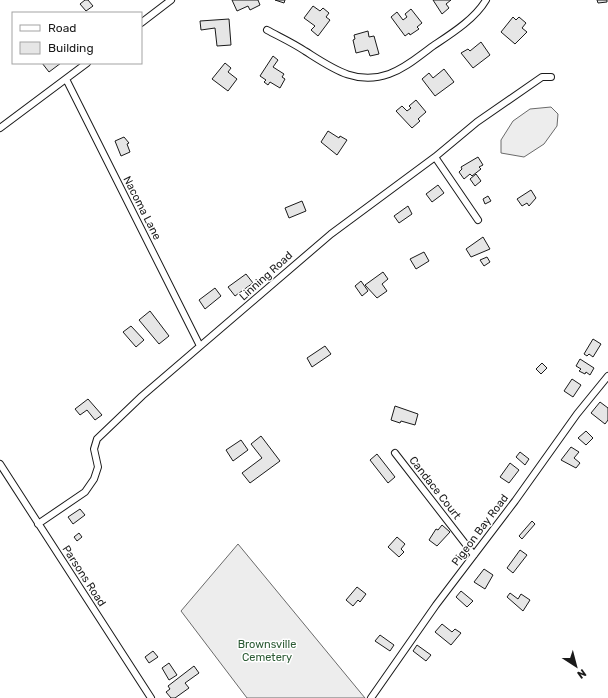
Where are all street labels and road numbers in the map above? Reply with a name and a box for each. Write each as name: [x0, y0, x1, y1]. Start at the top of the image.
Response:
street label: Nacoma Lane: [120, 174, 164, 242]
street label: Linning Road: [237, 249, 295, 303]
street label: Candace Court: [406, 454, 464, 523]
street label: Pigeon Bay Road: [449, 492, 511, 568]
street label: Parsons Road: [59, 543, 109, 609]

